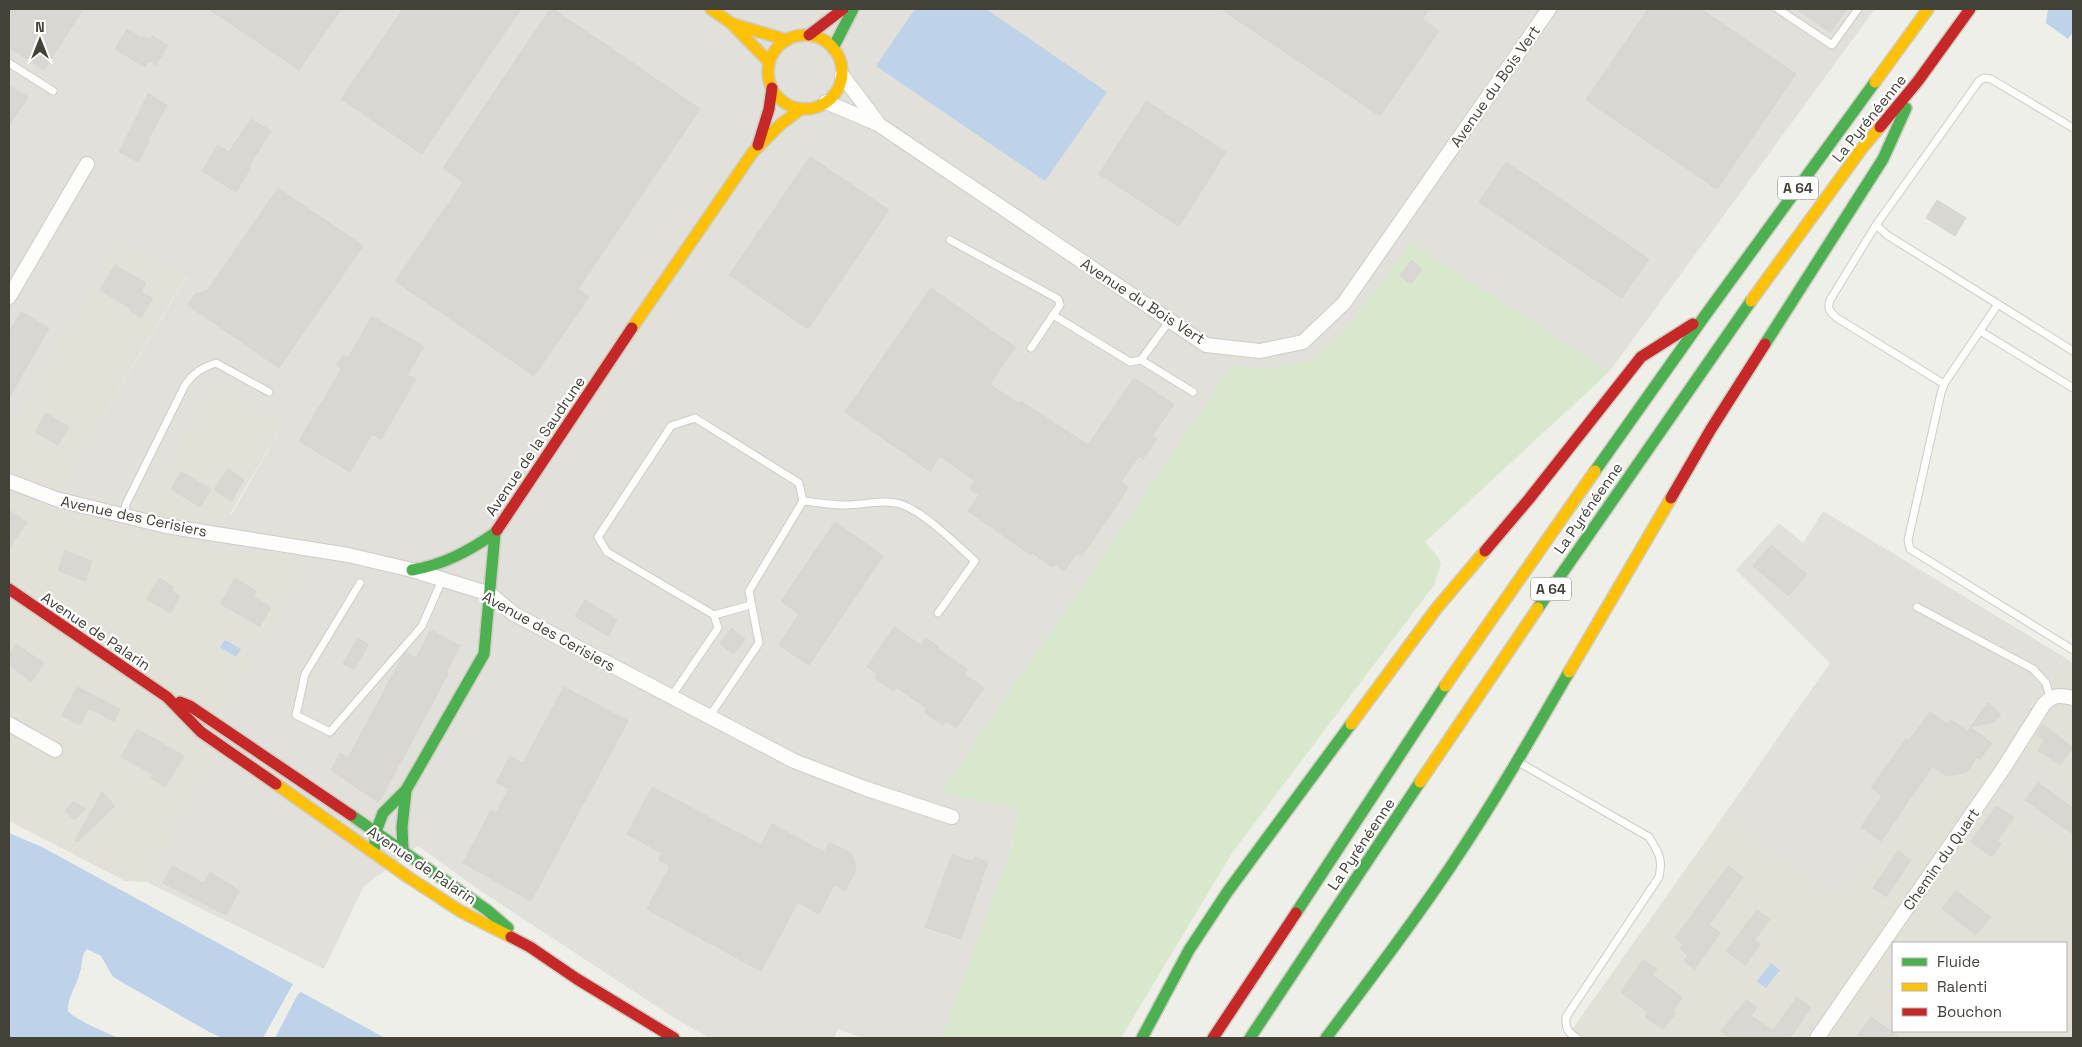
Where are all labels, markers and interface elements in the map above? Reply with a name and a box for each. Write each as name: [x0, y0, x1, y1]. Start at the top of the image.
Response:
north arrow: [15, 15, 65, 65]
text: N: [35, 18, 45, 36]
street label: Avenue du Bois Vert: [1446, 21, 1544, 150]
street label: La Pyrénéenne: [1828, 70, 1910, 166]
road number: A 64: [1778, 177, 1818, 200]
street label: Avenue du Bois Vert: [1077, 254, 1209, 348]
street label: Avenue de la Saudrune: [481, 372, 589, 520]
street label: La Pyrénéenne: [1549, 458, 1627, 557]
street label: Avenue des Cerisiers: [59, 491, 209, 541]
road number: A 64: [1531, 578, 1571, 600]
street label: Avenue de Palarin: [38, 587, 154, 675]
street label: Avenue des Cerisiers: [479, 587, 619, 675]
street label: La Pyrénéenne: [1323, 794, 1399, 894]
street label: Chemin du Quart: [1899, 804, 1983, 914]
street label: Avenue de Palarin: [364, 821, 480, 909]
legend: [1892, 942, 2067, 1032]
text: Fluide: [1937, 952, 1980, 971]
text: Ralenti: [1937, 977, 1987, 996]
text: Bouchon: [1937, 1002, 2002, 1021]

